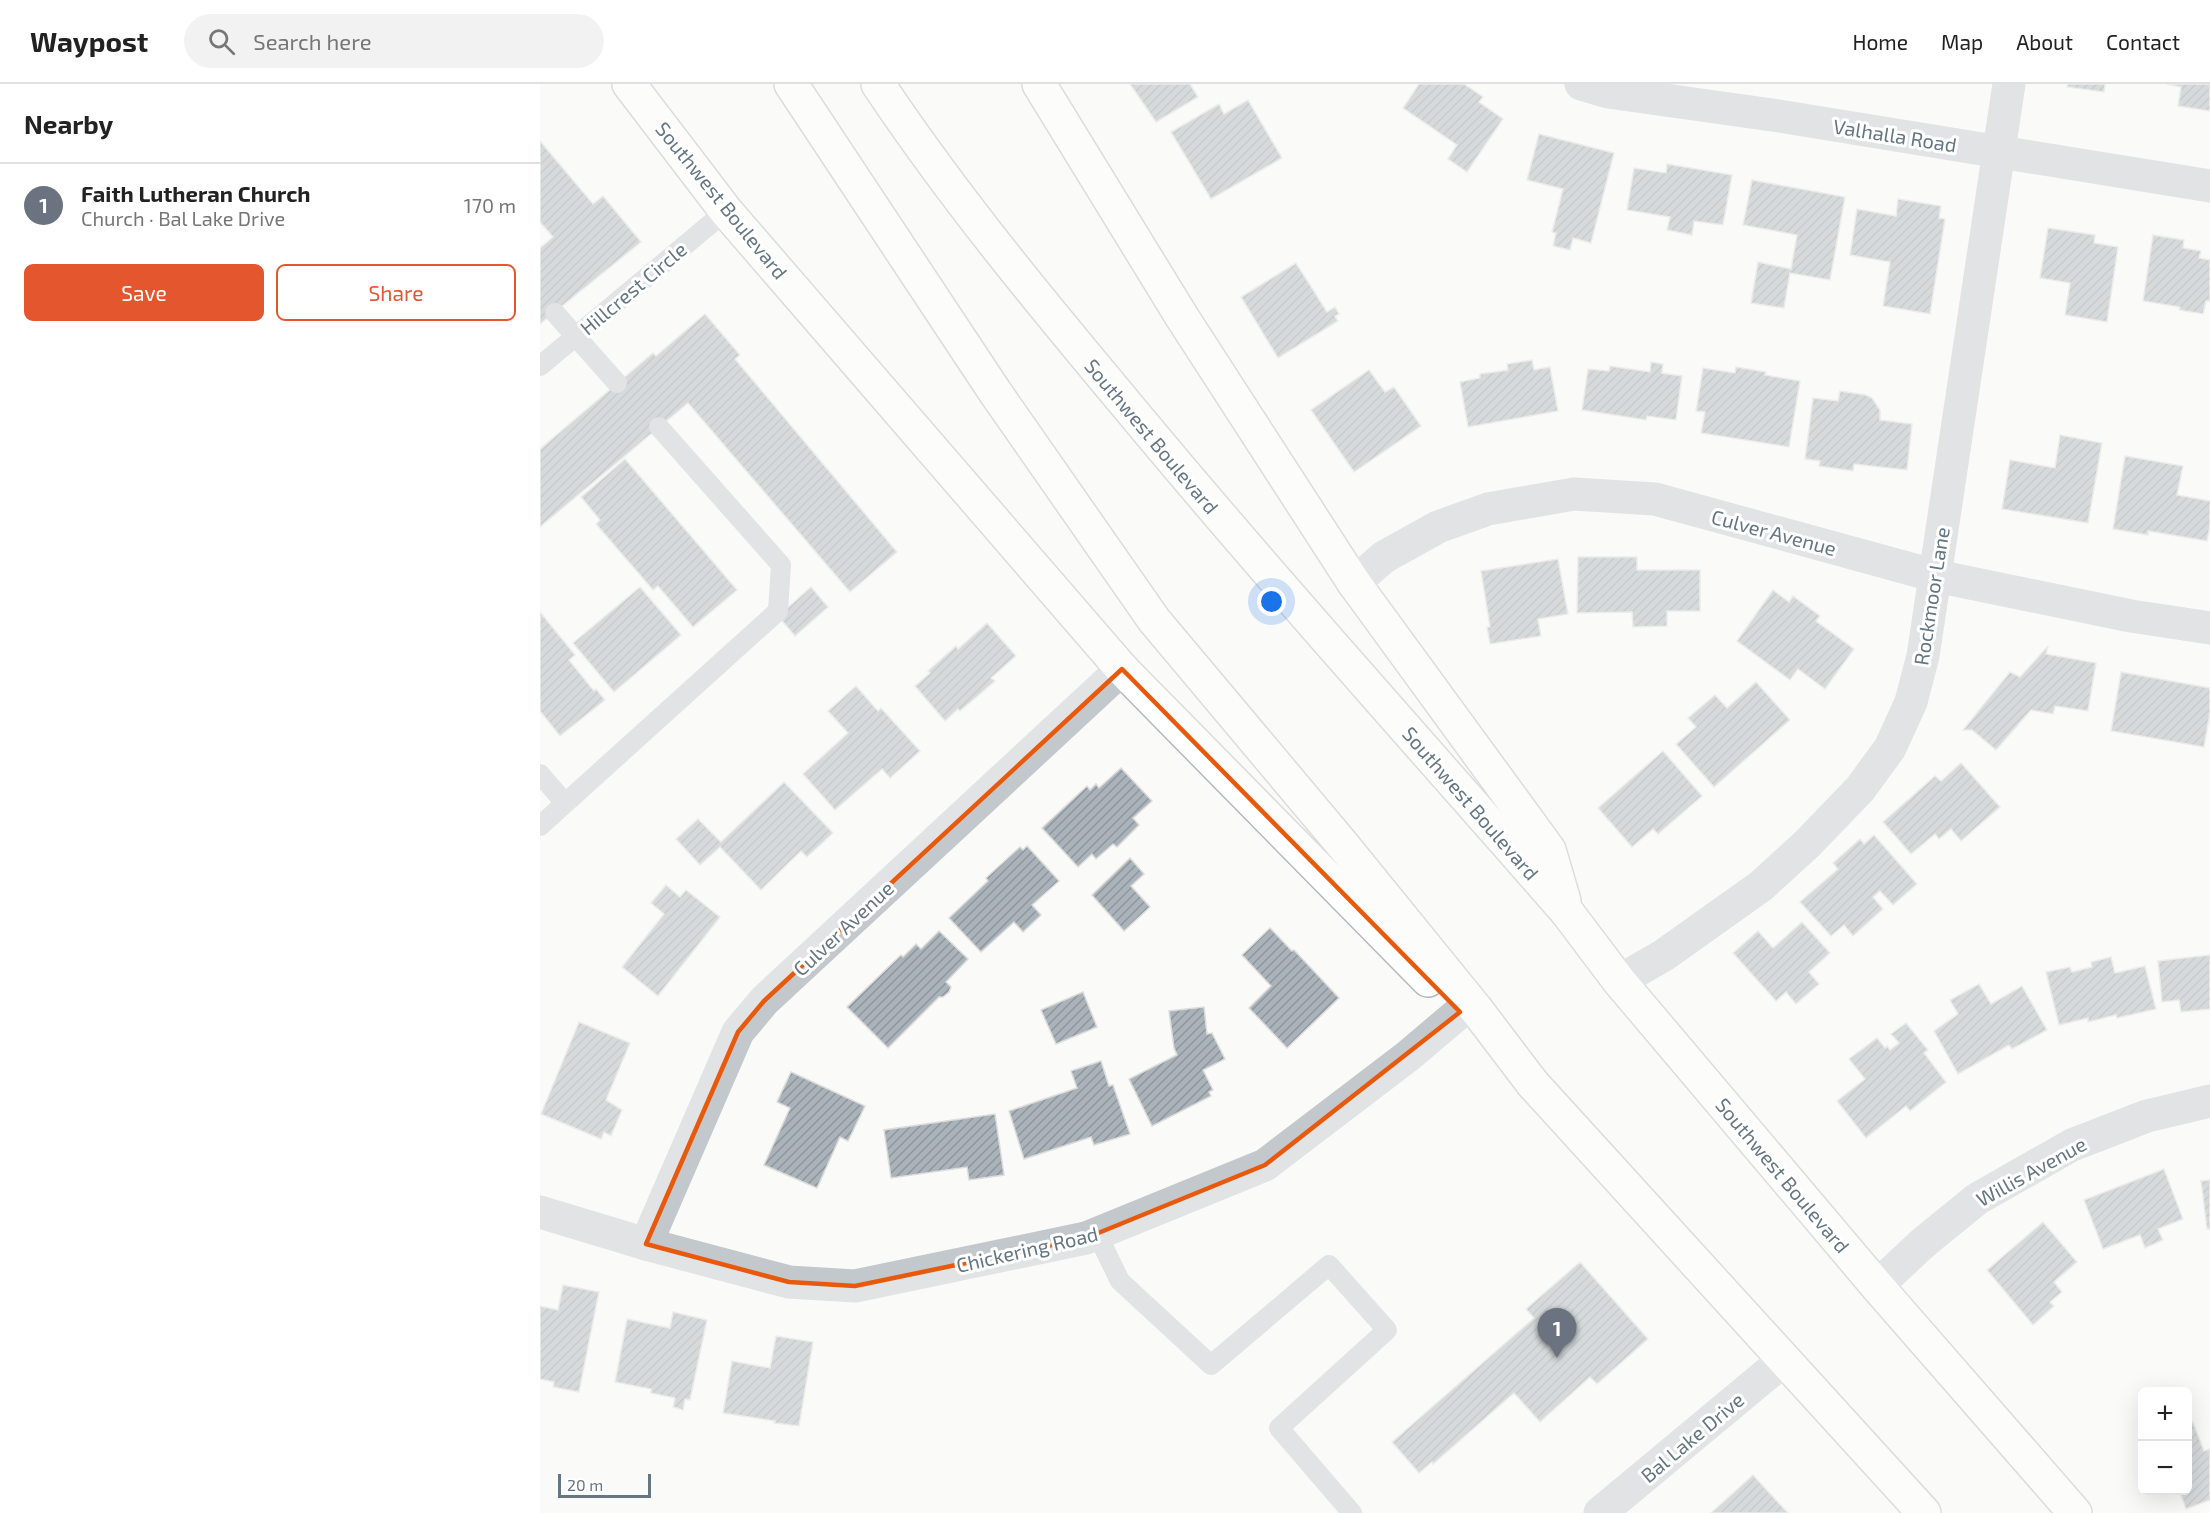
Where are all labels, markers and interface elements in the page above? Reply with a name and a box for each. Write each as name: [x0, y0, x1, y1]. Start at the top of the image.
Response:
search box: [184, 14, 604, 68]
text: Waypost: [30, 24, 148, 58]
icon: search: [205, 25, 238, 58]
text: Search here: [253, 28, 372, 54]
text: Home: [1852, 29, 1908, 54]
text: Map: [1941, 29, 1983, 54]
text: About: [2016, 29, 2073, 54]
text: Contact: [2106, 29, 2180, 54]
text: Nearby: [24, 108, 113, 139]
street label: Valhalla Road: [1832, 113, 1958, 157]
street label: Southwest Boulevard: [651, 117, 793, 283]
text: Faith Lutheran Church: [81, 180, 311, 206]
text: 1: [39, 193, 48, 217]
text: 170 m: [464, 193, 516, 217]
text: Church · Bal Lake Drive: [81, 206, 285, 230]
street label: Hillcrest Circle: [575, 237, 691, 339]
button: Save: [24, 264, 264, 321]
button: Share: [276, 264, 516, 321]
street label: Southwest Boulevard: [1080, 354, 1224, 518]
street label: Culver Avenue: [1709, 504, 1839, 560]
street label: Rockmoor Lane: [1908, 525, 1954, 667]
your location: [1257, 587, 1286, 616]
street label: Southwest Boulevard: [1398, 721, 1544, 885]
street label: Culver Avenue: [788, 876, 898, 980]
street label: Southwest Boulevard: [1711, 1093, 1855, 1257]
street label: Willis Avenue: [1972, 1131, 2090, 1211]
street label: Chickering Road: [954, 1221, 1100, 1277]
pin: 1: [1538, 1308, 1576, 1358]
street label: Bal Lake Drive: [1636, 1387, 1748, 1487]
map controls: [2138, 1387, 2192, 1495]
button: +: [2138, 1387, 2192, 1441]
button: −: [2138, 1441, 2192, 1495]
scale bar: [558, 1471, 651, 1498]
text: 20 m: [567, 1475, 603, 1494]

